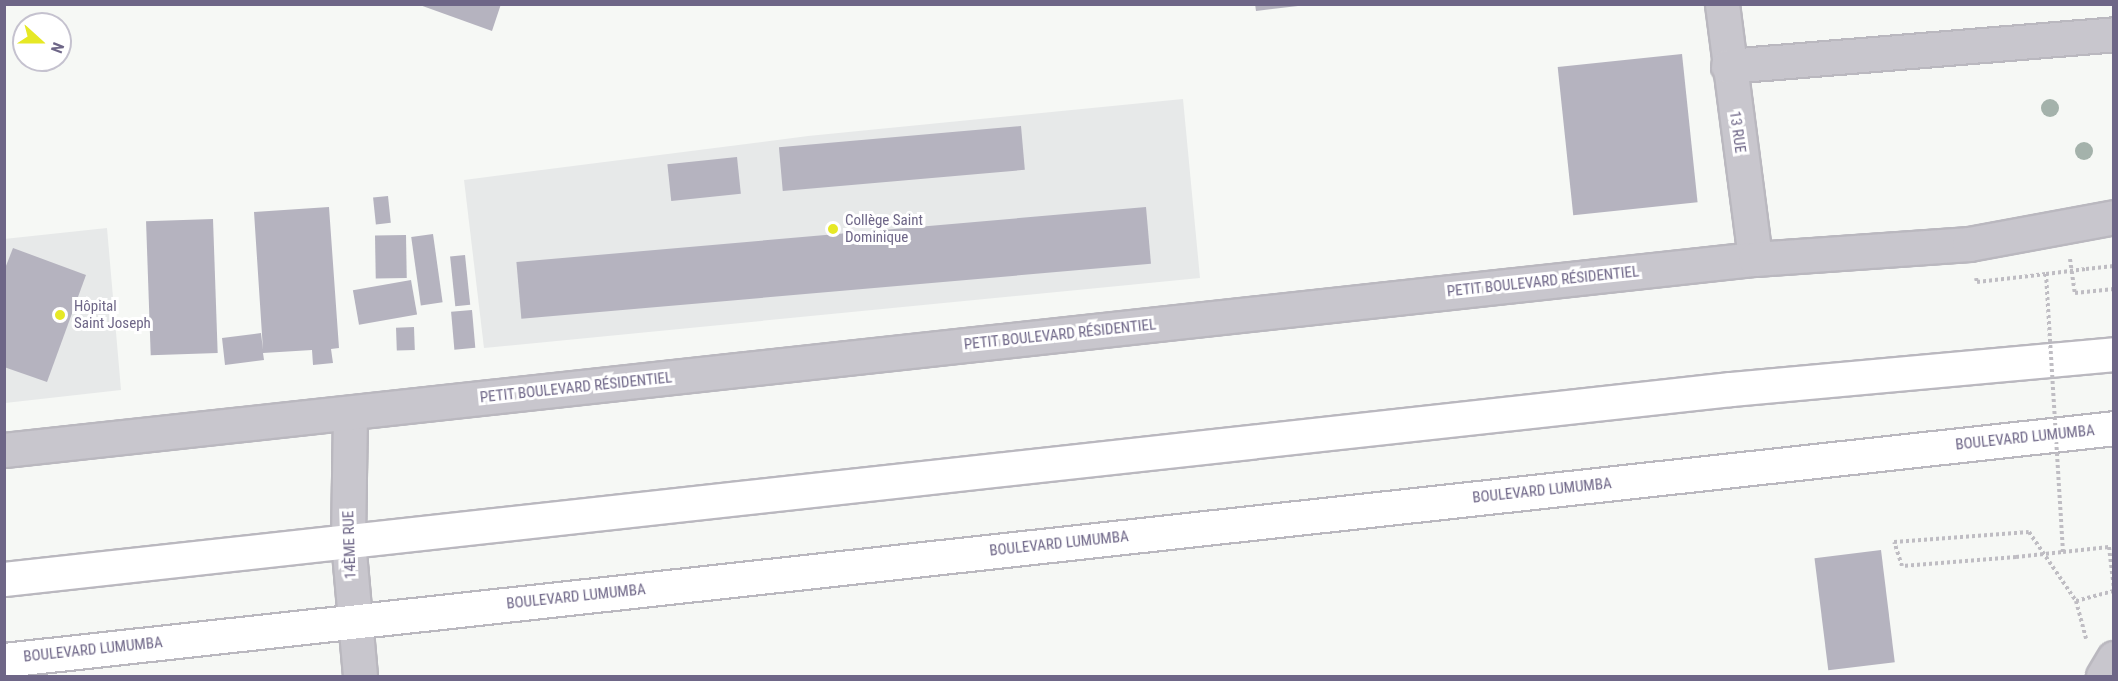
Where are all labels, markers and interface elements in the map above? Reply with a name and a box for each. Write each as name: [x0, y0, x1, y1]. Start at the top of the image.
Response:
north arrow: [12, 12, 72, 72]
text: N: [47, 40, 68, 56]
street label: 13 RUE: [1725, 110, 1749, 154]
place label: Collège Saint Dominique: [845, 211, 923, 246]
marker: Collège Saint Dominique: [826, 222, 840, 236]
street label: PETIT BOULEVARD RÉSIDENTIEL: [1446, 263, 1640, 301]
place label: Hôpital Saint Joseph: [74, 297, 151, 332]
marker: Hôpital Saint Joseph: [51, 306, 69, 324]
street label: PETIT BOULEVARD RÉSIDENTIEL: [963, 316, 1157, 354]
street label: PETIT BOULEVARD RÉSIDENTIEL: [479, 369, 673, 407]
street label: BOULEVARD LUMUMBA: [1955, 422, 2095, 454]
street label: BOULEVARD LUMUMBA: [1472, 475, 1612, 507]
street label: 14ÈME RUE: [340, 511, 360, 579]
street label: BOULEVARD LUMUMBA: [989, 528, 1129, 560]
street label: BOULEVARD LUMUMBA: [506, 581, 646, 613]
street label: BOULEVARD LUMUMBA: [23, 634, 163, 666]

